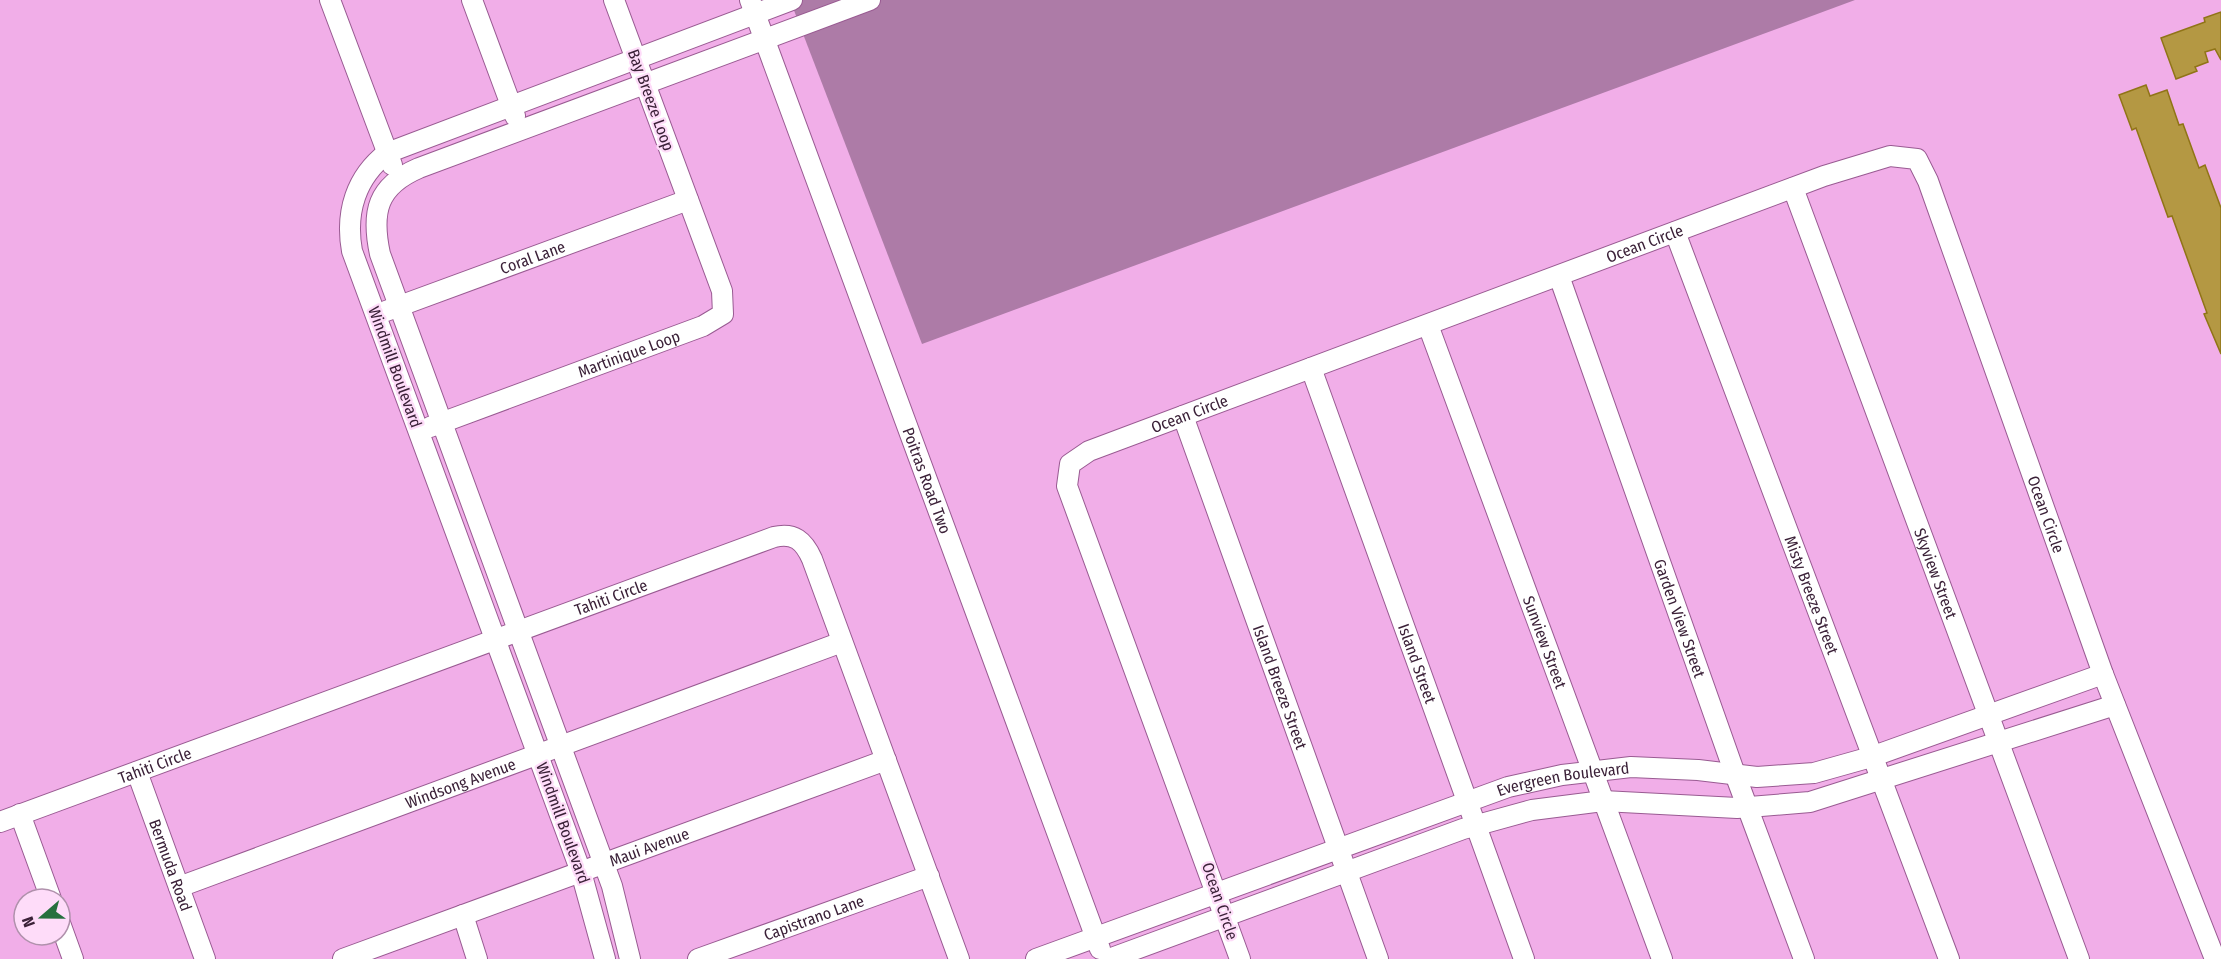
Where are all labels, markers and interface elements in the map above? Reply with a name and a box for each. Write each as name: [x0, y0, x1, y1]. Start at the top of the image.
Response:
street label: Bay Breeze Loop: [624, 47, 678, 153]
street label: Ocean Circle: [1603, 220, 1686, 266]
street label: Coral Lane: [497, 236, 568, 278]
street label: Windmill Boulevard: [364, 304, 426, 430]
street label: Martinique Loop: [575, 326, 682, 381]
street label: Ocean Circle: [1148, 390, 1231, 436]
street label: Poitras Road Two: [899, 425, 955, 536]
street label: Ocean Circle: [2024, 473, 2069, 556]
street label: Skyview Street: [1910, 525, 1962, 622]
street label: Misty Breeze Street: [1781, 533, 1843, 658]
street label: Garden View Street: [1650, 556, 1710, 681]
street label: Tahiti Circle: [572, 575, 650, 619]
street label: Sunview Street: [1519, 593, 1571, 692]
street label: Island Street: [1394, 621, 1441, 706]
street label: Island Breeze Street: [1249, 622, 1312, 752]
street label: Tahiti Circle: [116, 743, 194, 787]
street label: Windsong Avenue: [403, 754, 518, 812]
street label: Evergreen Boulevard: [1494, 758, 1630, 800]
street label: Windmill Boulevard: [532, 760, 594, 886]
street label: Bermuda Road: [145, 817, 196, 914]
street label: Maui Avenue: [607, 823, 692, 870]
street label: Ocean Circle: [1198, 860, 1242, 942]
north arrow: [12, 887, 72, 947]
street label: Capistrano Lane: [761, 891, 867, 944]
text: N: [18, 914, 39, 930]

